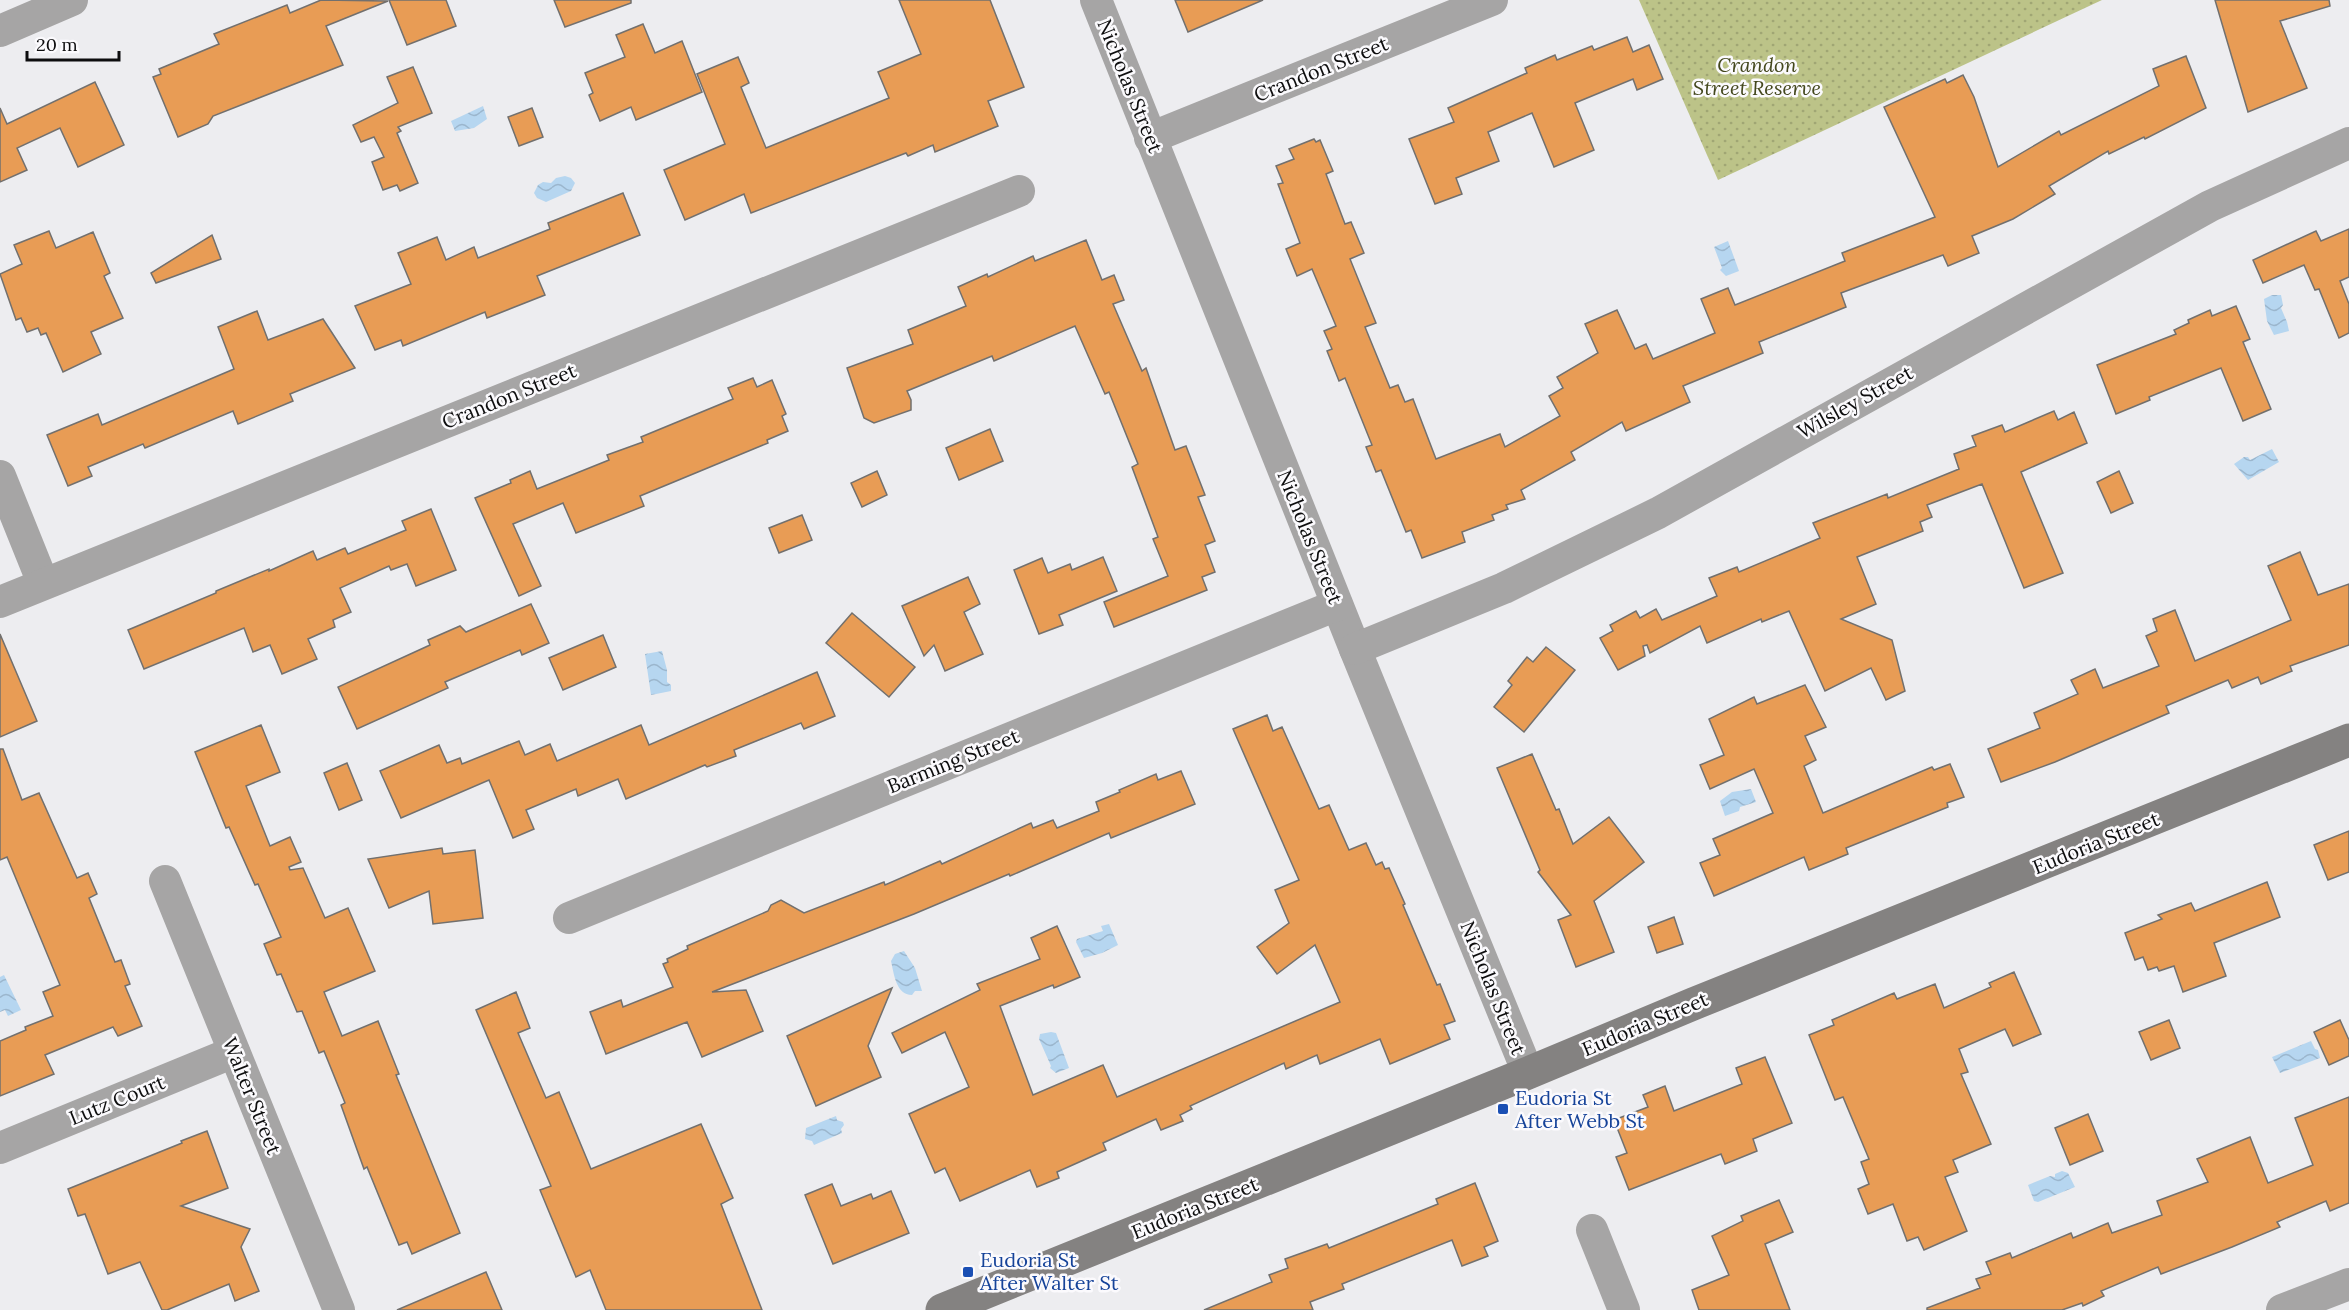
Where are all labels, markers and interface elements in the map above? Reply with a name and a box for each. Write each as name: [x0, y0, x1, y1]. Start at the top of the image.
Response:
street label: Nicholas Street: [1092, 15, 1169, 157]
scale bar: [27, 24, 118, 62]
street label: Crandon Street: [1250, 30, 1392, 107]
text: 20 m: [36, 33, 78, 56]
park label: Crandon Street Reserve: [1693, 52, 1821, 100]
street label: Crandon Street: [438, 357, 580, 434]
street label: Wilsley Street: [1792, 359, 1917, 444]
street label: Nicholas Street: [1272, 466, 1349, 608]
street label: Barming Street: [883, 723, 1023, 798]
street label: Eudoria Street: [2029, 806, 2163, 879]
street label: Nicholas Street: [1455, 917, 1532, 1059]
street label: Eudoria Street: [1578, 986, 1712, 1061]
street label: Walter Street: [218, 1034, 287, 1158]
street label: Lutz Court: [65, 1069, 168, 1130]
place label: Eudoria St After Webb St: [1514, 1085, 1645, 1133]
marker: Eudoria St After Webb St: [1496, 1102, 1510, 1116]
street label: Eudoria Street: [1128, 1171, 1262, 1244]
place label: Eudoria St After Walter St: [979, 1247, 1119, 1295]
marker: Eudoria St After Walter St: [961, 1265, 975, 1279]

